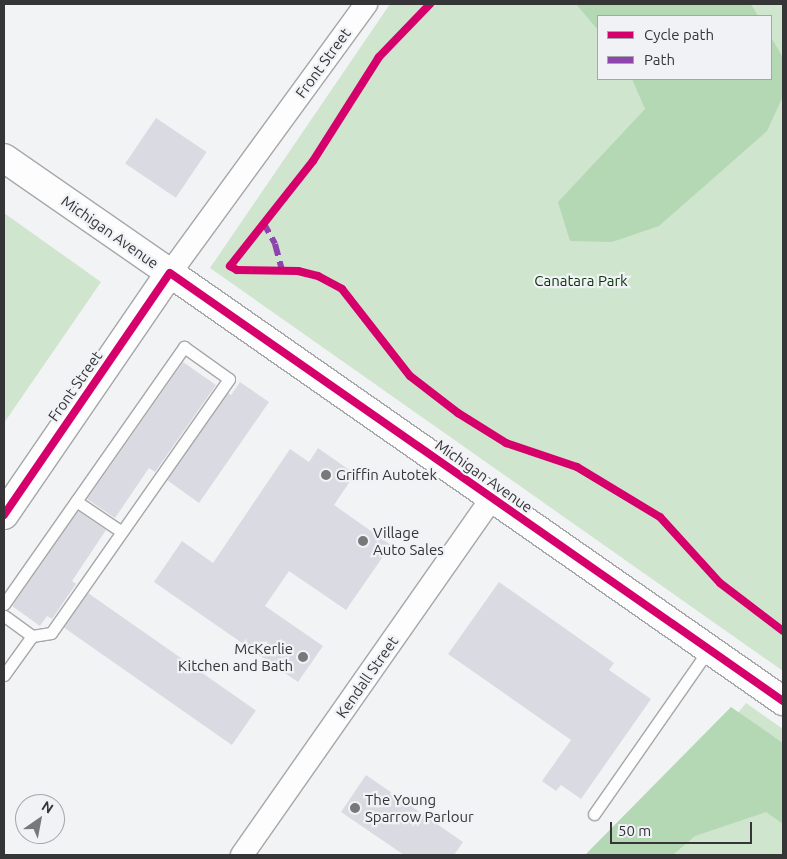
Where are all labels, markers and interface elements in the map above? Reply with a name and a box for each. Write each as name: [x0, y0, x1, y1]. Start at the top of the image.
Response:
legend: [597, 15, 772, 80]
street label: Front Street: [292, 25, 354, 101]
text: Cycle path: [644, 26, 714, 43]
text: Path: [644, 51, 675, 68]
street label: Michigan Avenue: [58, 192, 162, 272]
park label: Canatara Park: [534, 272, 628, 290]
street label: Front Street: [44, 347, 106, 425]
street label: Michigan Avenue: [432, 436, 536, 516]
place label: Griffin Autotek: [336, 466, 437, 484]
marker: Griffin Autotek: [320, 469, 332, 481]
place label: Village Auto Sales: [373, 523, 444, 558]
marker: Village Auto Sales: [357, 535, 369, 547]
street label: Kendall Street: [332, 633, 402, 721]
place label: McKerlie Kitchen and Bath: [178, 639, 293, 674]
marker: McKerlie Kitchen and Bath: [297, 651, 309, 663]
place label: The Young Sparrow Parlour: [365, 790, 474, 825]
north arrow: [15, 794, 65, 844]
text: N: [39, 798, 56, 817]
marker: The Young Sparrow Parlour: [349, 802, 361, 814]
scale bar: [612, 812, 754, 844]
text: 50 m: [618, 822, 651, 839]

